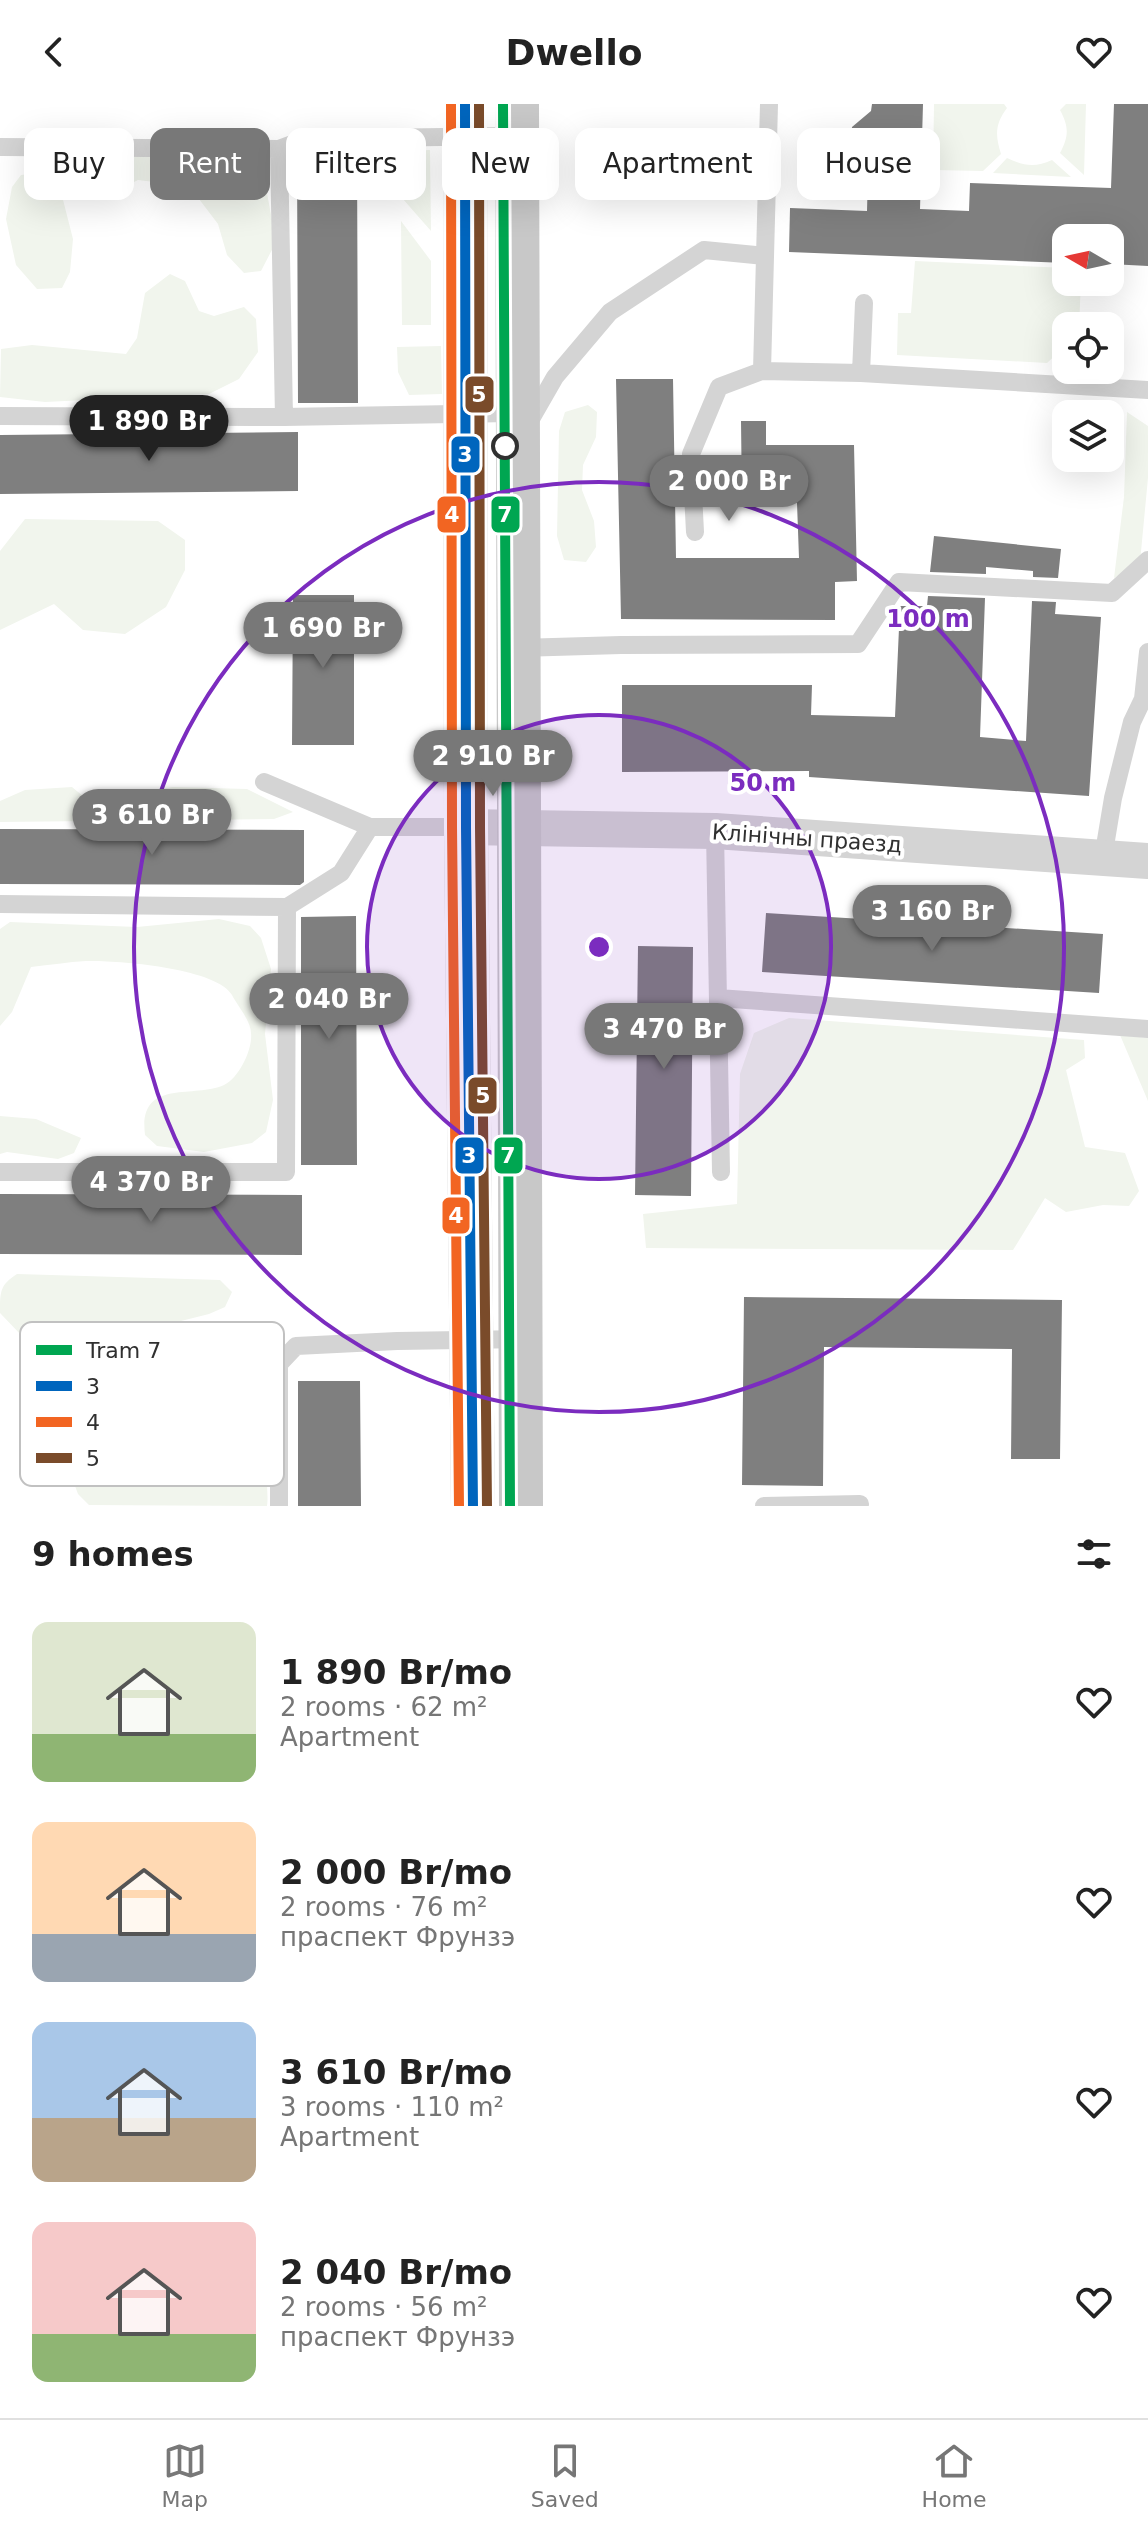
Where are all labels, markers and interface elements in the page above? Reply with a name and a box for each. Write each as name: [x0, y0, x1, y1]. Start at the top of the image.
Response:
icon: back: [32, 30, 76, 74]
icon: heart: [1072, 30, 1116, 74]
text: Dwello: [506, 32, 642, 73]
chip: Buy: [24, 128, 134, 200]
chip: Rent: [150, 128, 270, 200]
chip: Filters: [286, 128, 426, 200]
chip: New: [442, 128, 559, 200]
chip: Apartment: [575, 128, 781, 200]
chip: House: [797, 128, 940, 200]
north arrow: [1052, 224, 1124, 296]
map controls: [1052, 224, 1124, 472]
button: locate: [1052, 312, 1124, 384]
line badge: 5: [464, 375, 495, 414]
text: 5: [471, 382, 487, 407]
pin: 1 890 Br: [66, 395, 232, 463]
button: layers: [1052, 400, 1124, 472]
text: 1 890 Br: [87, 406, 211, 436]
unlabelled marker: [492, 433, 518, 459]
line badge: 3: [450, 435, 481, 474]
text: 3: [457, 442, 473, 467]
pin: 2 000 Br: [646, 455, 812, 523]
text: 2 000 Br: [667, 466, 791, 496]
line badge: 4: [436, 495, 467, 534]
line badge: 7: [490, 495, 521, 534]
text: 4: [444, 502, 460, 527]
text: 7: [497, 502, 513, 527]
pin: 1 690 Br: [240, 602, 406, 670]
text: 100 m: [886, 605, 970, 633]
text: 1 690 Br: [261, 613, 385, 643]
pin: 2 910 Br: [410, 730, 576, 798]
text: 2 910 Br: [431, 741, 555, 771]
text: 50 m: [730, 769, 796, 797]
pin: 3 610 Br: [69, 789, 235, 857]
text: 3 610 Br: [90, 800, 214, 830]
street label: Клінічны праезд: [711, 819, 903, 858]
pin: 3 160 Br: [849, 885, 1015, 953]
text: 3 160 Br: [870, 896, 994, 926]
centre of rings: [585, 933, 613, 961]
pin: 2 040 Br: [246, 973, 412, 1041]
text: 2 040 Br: [267, 984, 391, 1014]
pin: 3 470 Br: [581, 1003, 747, 1071]
text: 3 470 Br: [602, 1014, 726, 1044]
line badge: 5: [467, 1076, 498, 1115]
text: 5: [475, 1083, 491, 1108]
line badge: 3: [454, 1136, 485, 1175]
line badge: 7: [493, 1136, 524, 1175]
text: 3: [461, 1143, 477, 1168]
text: 7: [500, 1143, 516, 1168]
pin: 4 370 Br: [68, 1156, 234, 1224]
text: 4 370 Br: [89, 1167, 213, 1197]
line badge: 4: [441, 1196, 471, 1235]
text: 4: [448, 1203, 464, 1228]
legend: [20, 1322, 284, 1486]
text: Tram 7: [85, 1338, 161, 1363]
text: 3: [86, 1374, 100, 1399]
text: 4: [86, 1410, 100, 1435]
text: 5: [86, 1446, 100, 1471]
icon: filters: [1072, 1532, 1116, 1576]
text: 9 homes: [32, 1534, 194, 1574]
text: 1 890 Br/mo: [280, 1652, 512, 1692]
icon: home: [96, 1654, 192, 1750]
icon: heart: [1072, 1680, 1116, 1724]
text: 2 rooms · 62 m²: [280, 1692, 488, 1722]
text: Apartment: [280, 1722, 419, 1752]
text: 2 000 Br/mo: [280, 1852, 512, 1892]
icon: home: [96, 1854, 192, 1950]
icon: heart: [1072, 1880, 1116, 1924]
text: 2 rooms · 76 m²: [280, 1892, 488, 1922]
text: праспект Фрунзэ: [280, 1922, 515, 1952]
text: 3 610 Br/mo: [280, 2052, 512, 2092]
icon: home: [96, 2054, 192, 2150]
icon: heart: [1072, 2080, 1116, 2124]
text: 3 rooms · 110 m²: [280, 2092, 504, 2122]
text: Apartment: [280, 2122, 419, 2152]
text: 2 040 Br/mo: [280, 2252, 512, 2292]
icon: home: [96, 2254, 192, 2350]
icon: heart: [1072, 2280, 1116, 2324]
text: 2 rooms · 56 m²: [280, 2292, 488, 2322]
text: праспект Фрунзэ: [280, 2322, 515, 2352]
tab: Map: [161, 2439, 208, 2512]
tab: Saved: [531, 2439, 599, 2512]
tab: Home: [922, 2439, 987, 2512]

